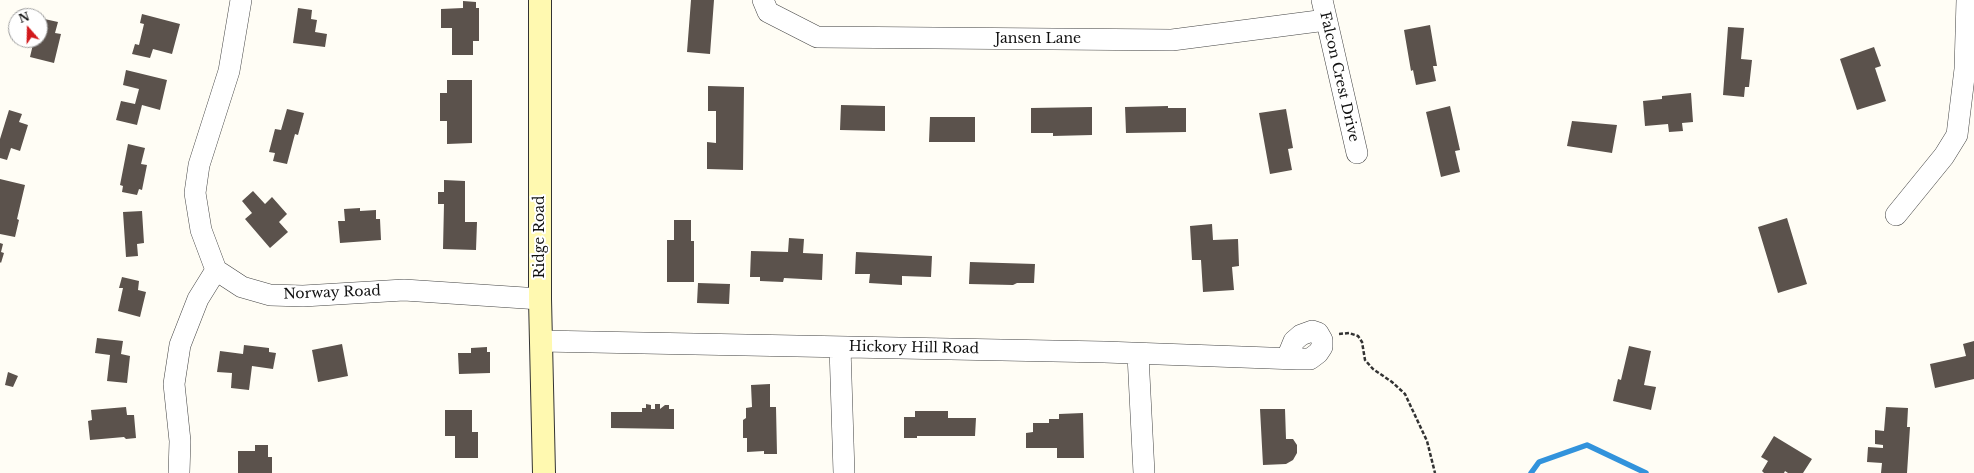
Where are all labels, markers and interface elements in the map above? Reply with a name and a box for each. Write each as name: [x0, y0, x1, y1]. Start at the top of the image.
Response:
north arrow: [8, 8, 48, 48]
text: N: [17, 9, 31, 26]
street label: Falcon Crest Drive: [1316, 10, 1362, 144]
street label: Jansen Lane: [995, 31, 1081, 47]
street label: Ridge Road: [532, 196, 548, 278]
street label: Norway Road: [283, 283, 381, 303]
street label: Hickory Hill Road: [849, 338, 979, 358]

